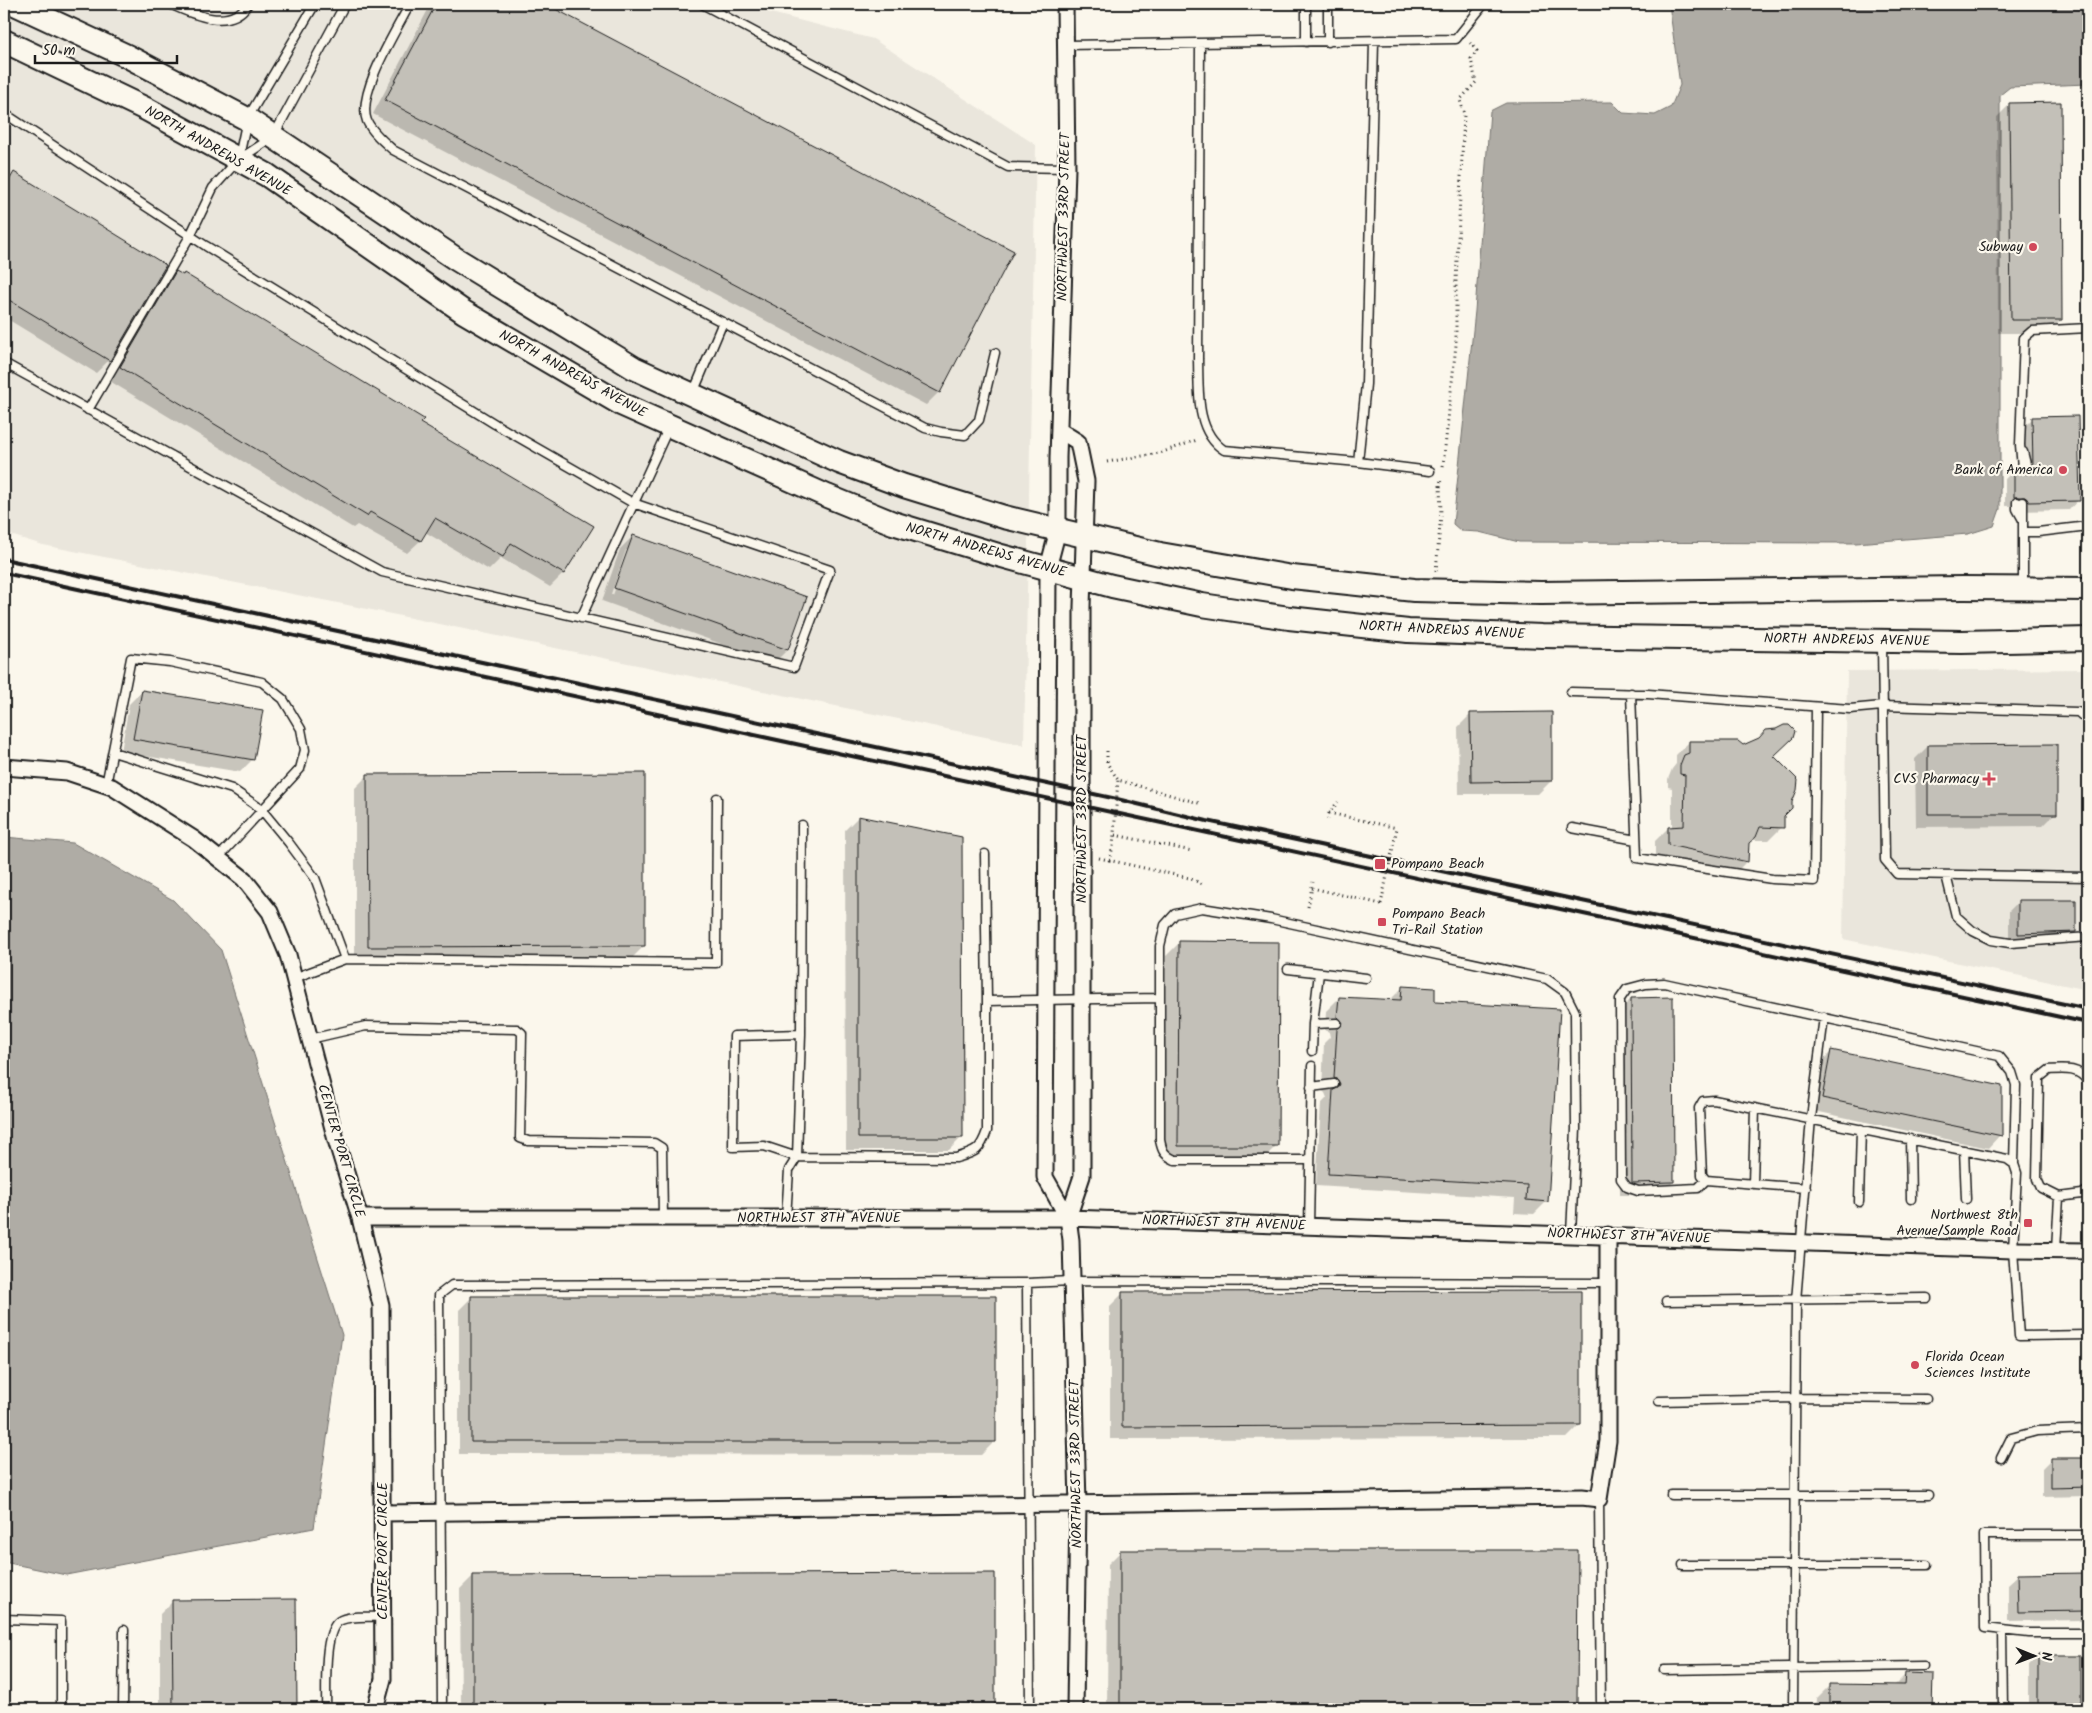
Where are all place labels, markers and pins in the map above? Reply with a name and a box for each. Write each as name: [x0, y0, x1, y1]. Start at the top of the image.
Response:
place label: Subway: [1979, 236, 2023, 258]
marker: Subway: [2027, 241, 2039, 253]
place label: Bank of America: [1954, 459, 2053, 481]
marker: Bank of America: [2057, 464, 2069, 476]
place label: CVS Pharmacy: [1893, 768, 1979, 790]
marker: CVS Pharmacy: [1983, 773, 1995, 785]
place label: Pompano Beach: [1391, 853, 1484, 875]
marker: Pompano Beach: [1373, 857, 1387, 871]
place label: Pompano Beach Tri-Rail Station: [1392, 903, 1485, 941]
marker: Pompano Beach Tri-Rail Station: [1376, 916, 1388, 928]
place label: Northwest 8th Avenue/Sample Road: [1897, 1204, 2019, 1242]
marker: Northwest 8th Avenue/Sample Road: [2022, 1217, 2034, 1229]
place label: Florida Ocean Sciences Institute: [1925, 1346, 2031, 1384]
marker: Florida Ocean Sciences Institute: [1909, 1359, 1921, 1371]

